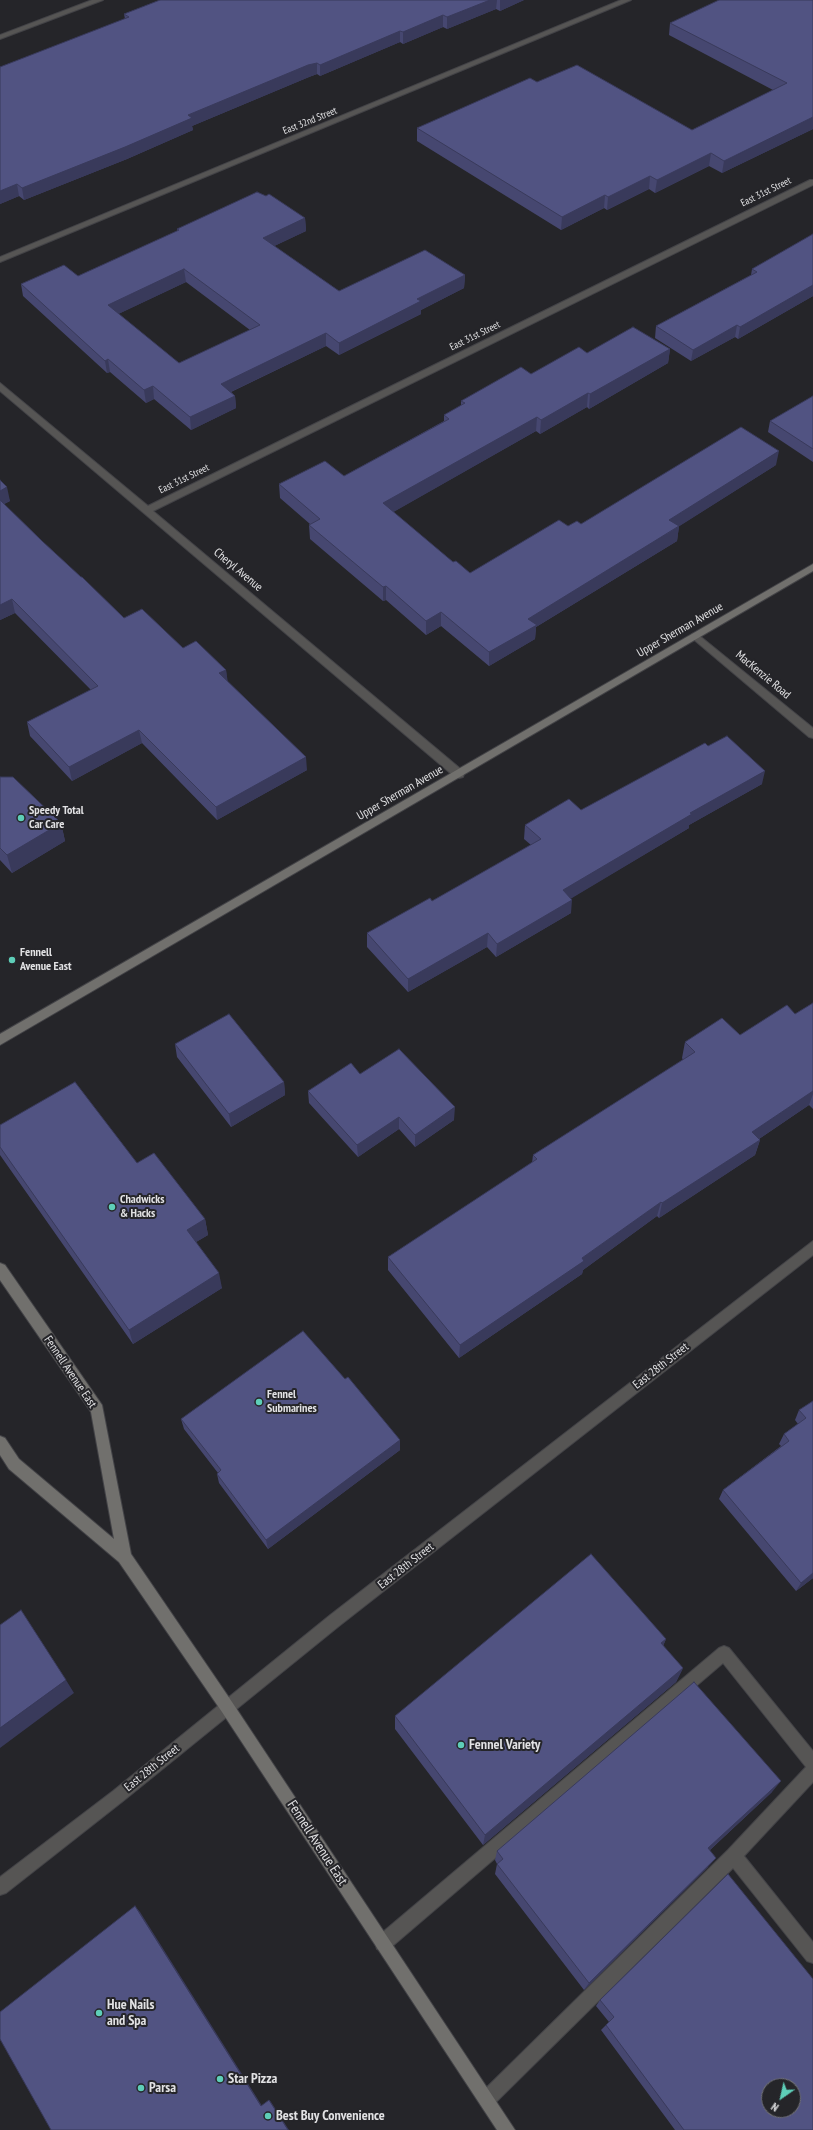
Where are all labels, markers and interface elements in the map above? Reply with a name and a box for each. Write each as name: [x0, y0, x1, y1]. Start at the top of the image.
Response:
street label: East 32nd Street: [281, 105, 339, 137]
street label: East 31st Street: [739, 175, 793, 209]
street label: East 31st Street: [448, 319, 502, 353]
street label: East 31st Street: [157, 462, 211, 496]
street label: Cheryl Avenue: [211, 545, 265, 595]
street label: Upper Sherman Avenue: [634, 600, 726, 660]
street label: MacKenzie Road: [733, 648, 793, 702]
street label: Upper Sherman Avenue: [354, 763, 446, 823]
place label: Speedy Total Car Care: [29, 804, 84, 832]
marker: Speedy Total Car Care: [16, 813, 26, 823]
place label: Fennell Avenue East: [20, 946, 71, 974]
marker: Fennell Avenue East: [7, 955, 17, 965]
place label: Chadwicks & Hacks: [120, 1193, 164, 1221]
marker: Chadwicks & Hacks: [107, 1202, 117, 1212]
street label: Fennell Avenue East: [41, 1333, 99, 1411]
street label: East 28th Street: [630, 1340, 692, 1392]
place label: Fennel Submarines: [267, 1388, 317, 1416]
marker: Fennel Submarines: [254, 1397, 264, 1407]
street label: East 28th Street: [375, 1540, 437, 1592]
place label: Fennel Variety: [469, 1737, 540, 1753]
marker: Fennel Variety: [456, 1740, 466, 1750]
street label: East 28th Street: [122, 1741, 182, 1795]
street label: Fennell Avenue East: [283, 1797, 351, 1889]
place label: Hue Nails and Spa: [107, 1997, 154, 2030]
marker: Hue Nails and Spa: [94, 2008, 104, 2018]
place label: Star Pizza: [228, 2071, 277, 2087]
marker: Star Pizza: [215, 2074, 225, 2084]
north arrow: [761, 2078, 801, 2118]
place label: Parsa: [149, 2080, 176, 2096]
marker: Parsa: [136, 2083, 146, 2093]
text: N: [768, 2100, 781, 2115]
place label: Best Buy Convenience: [276, 2108, 385, 2124]
marker: Best Buy Convenience: [263, 2111, 273, 2121]

